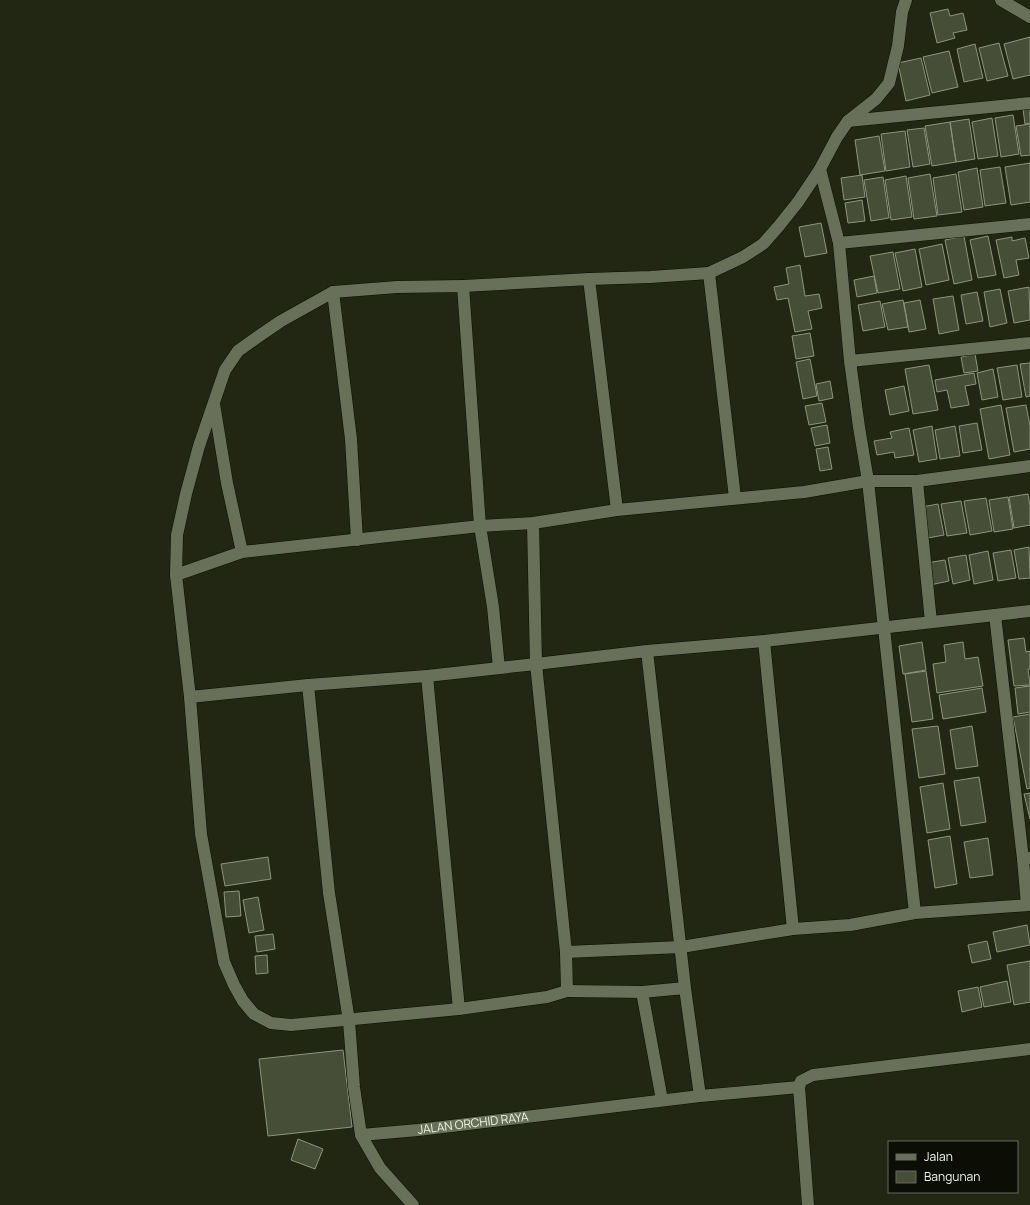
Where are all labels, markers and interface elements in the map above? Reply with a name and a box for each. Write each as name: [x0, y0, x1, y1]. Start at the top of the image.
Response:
street label: JALAN ORCHID RAYA: [417, 1108, 530, 1138]
legend: [888, 1141, 1018, 1193]
text: Jalan: [924, 1148, 953, 1165]
text: Bangunan: [924, 1168, 980, 1185]

